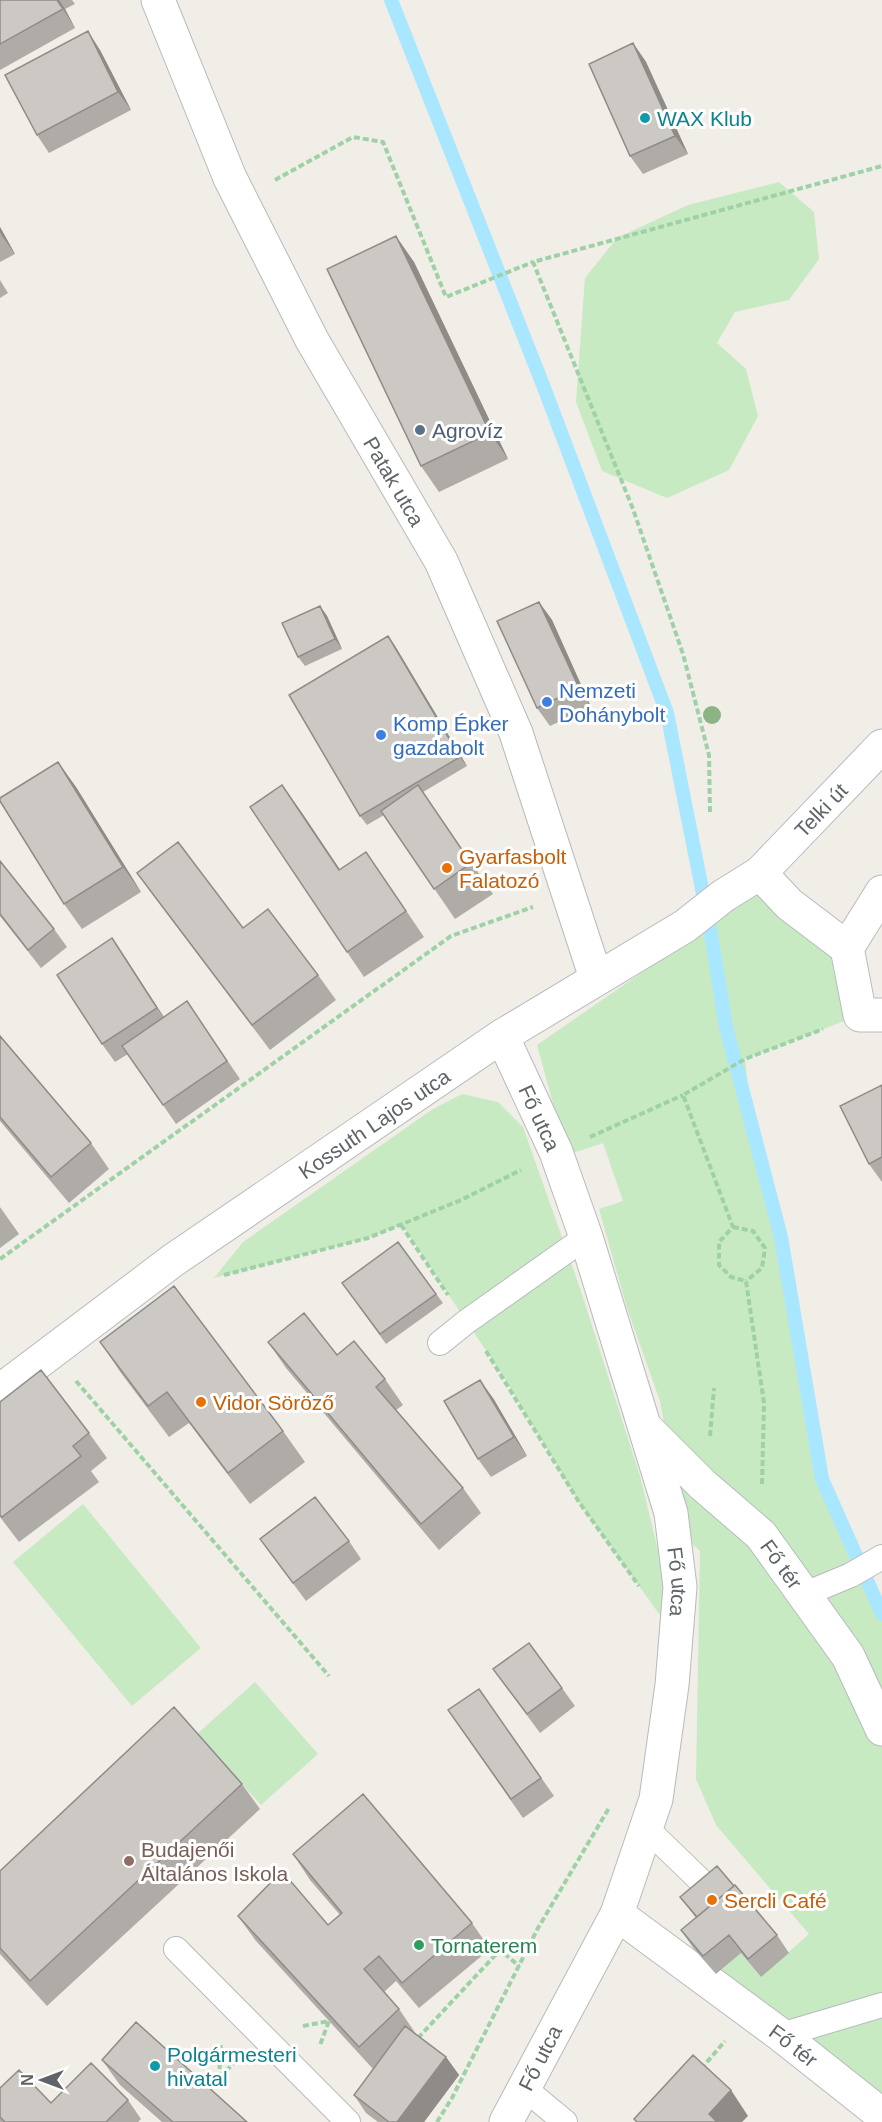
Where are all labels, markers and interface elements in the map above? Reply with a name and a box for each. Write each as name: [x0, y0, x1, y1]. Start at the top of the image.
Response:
place label: WAX Klub: [657, 107, 752, 130]
marker: WAX Klub: [638, 111, 652, 125]
place label: Agrovíz: [432, 419, 503, 442]
marker: Agrovíz: [413, 423, 427, 437]
street label: Patak utca: [359, 432, 429, 530]
place label: Nemzeti Dohánybolt: [559, 679, 665, 726]
marker: Nemzeti Dohánybolt: [540, 695, 554, 709]
place label: Komp Épker gazdabolt: [393, 712, 509, 759]
marker: Komp Épker gazdabolt: [374, 728, 388, 742]
street label: Telki út: [790, 778, 852, 841]
place label: Gyarfasbolt Falatozó: [459, 845, 567, 892]
marker: Gyarfasbolt Falatozó: [440, 861, 454, 875]
street label: Kossuth Lajos utca: [294, 1064, 454, 1183]
street label: Fő utca: [515, 1081, 565, 1154]
place label: Vidor Söröző: [213, 1391, 334, 1414]
marker: Vidor Söröző: [194, 1395, 208, 1409]
street label: Fő tér: [756, 1535, 807, 1593]
street label: Fő utca: [664, 1545, 692, 1618]
place label: Budajenői Általános Iskola: [141, 1838, 288, 1885]
marker: Budajenői Általános Iskola: [122, 1854, 136, 1868]
place label: Sercli Café: [724, 1889, 827, 1912]
marker: Sercli Café: [705, 1893, 719, 1907]
place label: Tornaterem: [431, 1934, 537, 1957]
marker: Tornaterem: [412, 1938, 426, 1952]
street label: Fő tér: [765, 2019, 822, 2071]
street label: Fő utca: [514, 2021, 566, 2094]
place label: Polgármesteri hivatal: [167, 2043, 297, 2090]
north arrow: [12, 2050, 72, 2110]
marker: Polgármesteri hivatal: [148, 2059, 162, 2073]
text: N: [19, 2074, 36, 2086]

